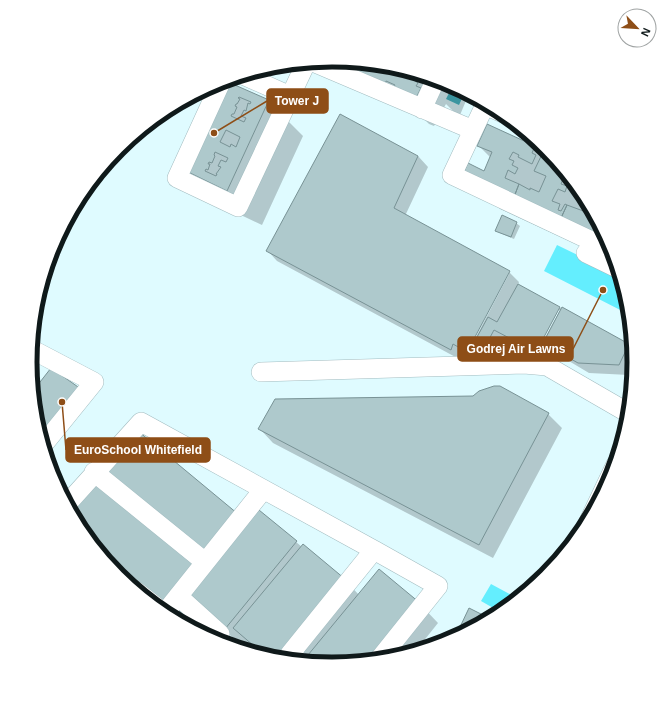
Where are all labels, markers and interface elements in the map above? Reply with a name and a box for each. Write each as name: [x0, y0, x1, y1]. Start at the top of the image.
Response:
north arrow: [617, 8, 657, 48]
text: N: [639, 26, 653, 38]
callout: Tower J: [267, 89, 328, 113]
text: Tower J: [275, 94, 319, 108]
callout: Godrej Air Lawns: [458, 337, 573, 361]
text: Godrej Air Lawns: [467, 342, 566, 356]
callout: EuroSchool Whitefield: [66, 438, 210, 462]
text: EuroSchool Whitefield: [74, 443, 202, 457]

